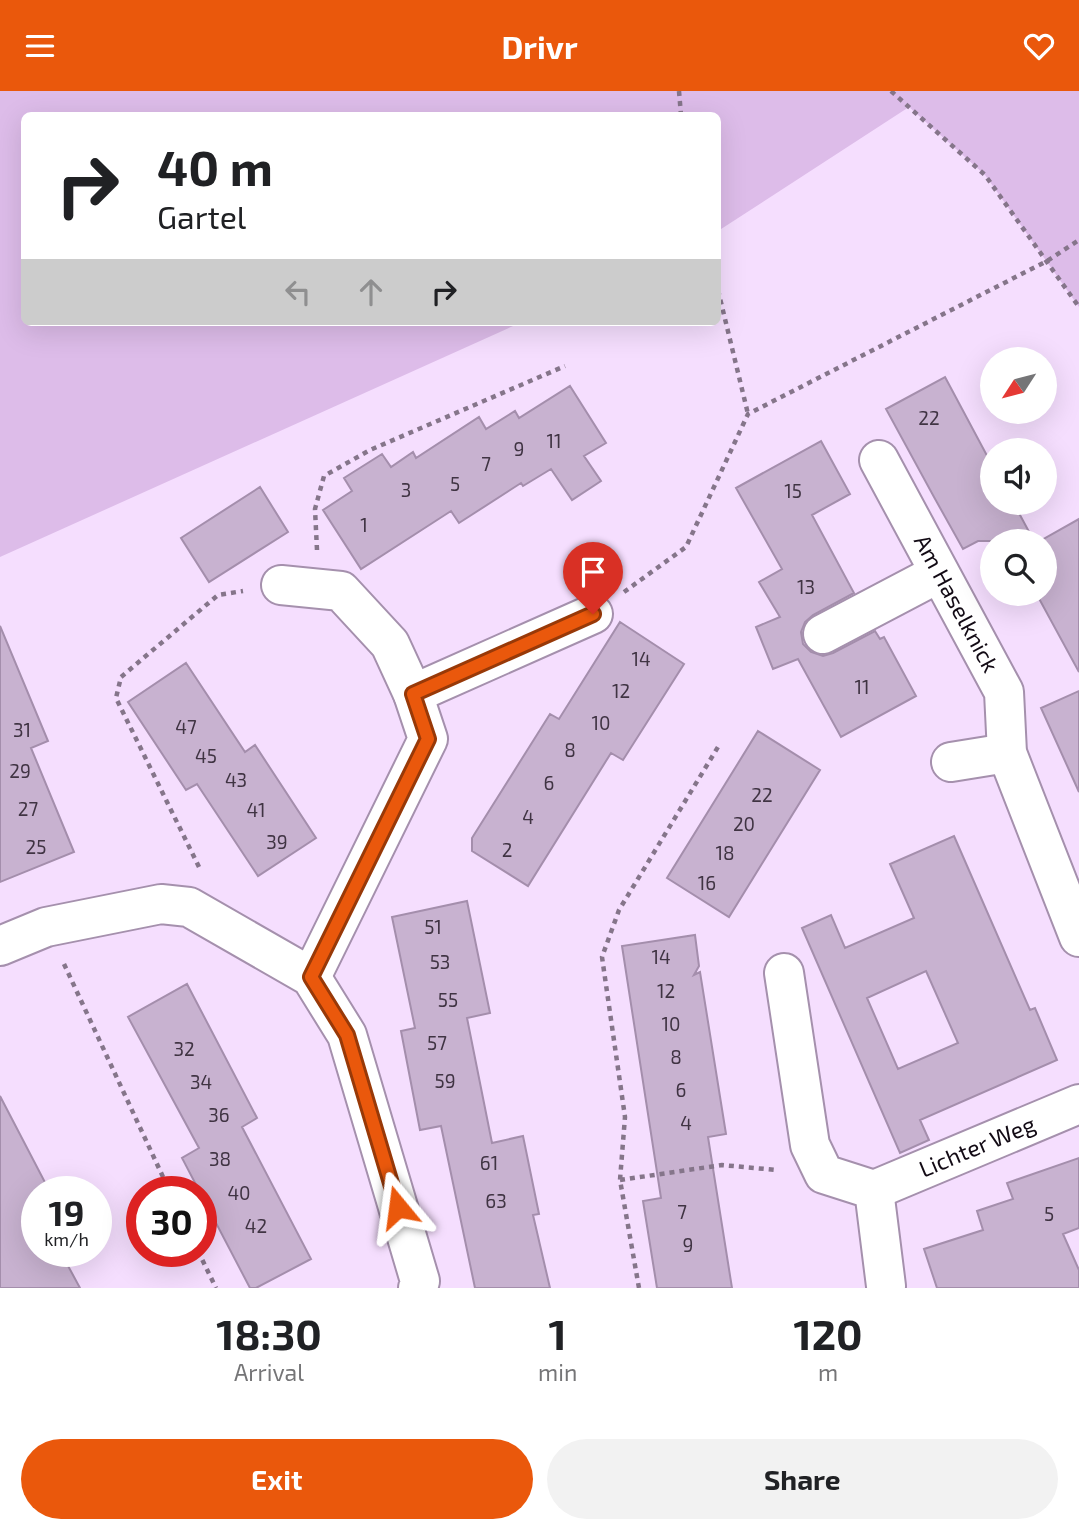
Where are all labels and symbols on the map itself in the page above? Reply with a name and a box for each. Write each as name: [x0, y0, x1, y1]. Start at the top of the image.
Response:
north arrow: [980, 347, 1057, 423]
house number: 22: [918, 406, 940, 429]
house number: 11: [546, 429, 562, 452]
house number: 9: [514, 437, 524, 460]
house number: 7: [481, 452, 491, 475]
house number: 5: [450, 472, 460, 495]
house number: 3: [401, 478, 411, 501]
house number: 15: [784, 479, 802, 502]
house number: 1: [360, 513, 368, 536]
street label: Am Haselknick: [909, 529, 1006, 677]
pin: [563, 542, 623, 614]
house number: 13: [797, 575, 815, 598]
house number: 14: [631, 647, 651, 670]
house number: 11: [854, 675, 870, 698]
house number: 12: [612, 679, 630, 702]
house number: 10: [591, 711, 611, 734]
house number: 47: [175, 715, 197, 738]
house number: 31: [13, 718, 31, 741]
house number: 8: [564, 738, 576, 761]
house number: 45: [195, 744, 217, 767]
house number: 29: [9, 759, 31, 782]
house number: 43: [225, 768, 247, 791]
house number: 6: [544, 771, 554, 794]
house number: 22: [751, 783, 773, 806]
house number: 27: [18, 797, 38, 820]
house number: 41: [246, 798, 266, 821]
house number: 4: [522, 805, 534, 828]
house number: 20: [733, 812, 755, 835]
house number: 39: [266, 830, 288, 853]
house number: 25: [26, 835, 46, 858]
house number: 2: [502, 838, 512, 861]
house number: 18: [715, 841, 735, 864]
house number: 16: [698, 871, 716, 894]
house number: 51: [424, 915, 442, 938]
house number: 14: [651, 945, 671, 968]
house number: 53: [430, 950, 450, 973]
house number: 12: [657, 979, 675, 1002]
house number: 55: [438, 988, 458, 1011]
house number: 10: [661, 1012, 681, 1035]
house number: 57: [427, 1031, 447, 1054]
house number: 32: [173, 1037, 195, 1060]
house number: 8: [670, 1045, 682, 1068]
house number: 59: [434, 1069, 456, 1092]
house number: 34: [190, 1070, 212, 1093]
house number: 6: [676, 1078, 686, 1101]
house number: 36: [208, 1103, 230, 1126]
street label: Lichter Weg: [915, 1109, 1039, 1183]
house number: 4: [680, 1111, 692, 1134]
house number: 38: [209, 1147, 231, 1170]
house number: 61: [480, 1151, 498, 1174]
position arrow: [361, 1170, 435, 1244]
speed limit sign: 30: [126, 1176, 217, 1267]
house number: 40: [227, 1181, 251, 1204]
house number: 63: [485, 1189, 507, 1212]
house number: 7: [677, 1200, 687, 1223]
house number: 5: [1044, 1202, 1054, 1225]
house number: 42: [245, 1214, 267, 1237]
house number: 9: [683, 1233, 693, 1256]

